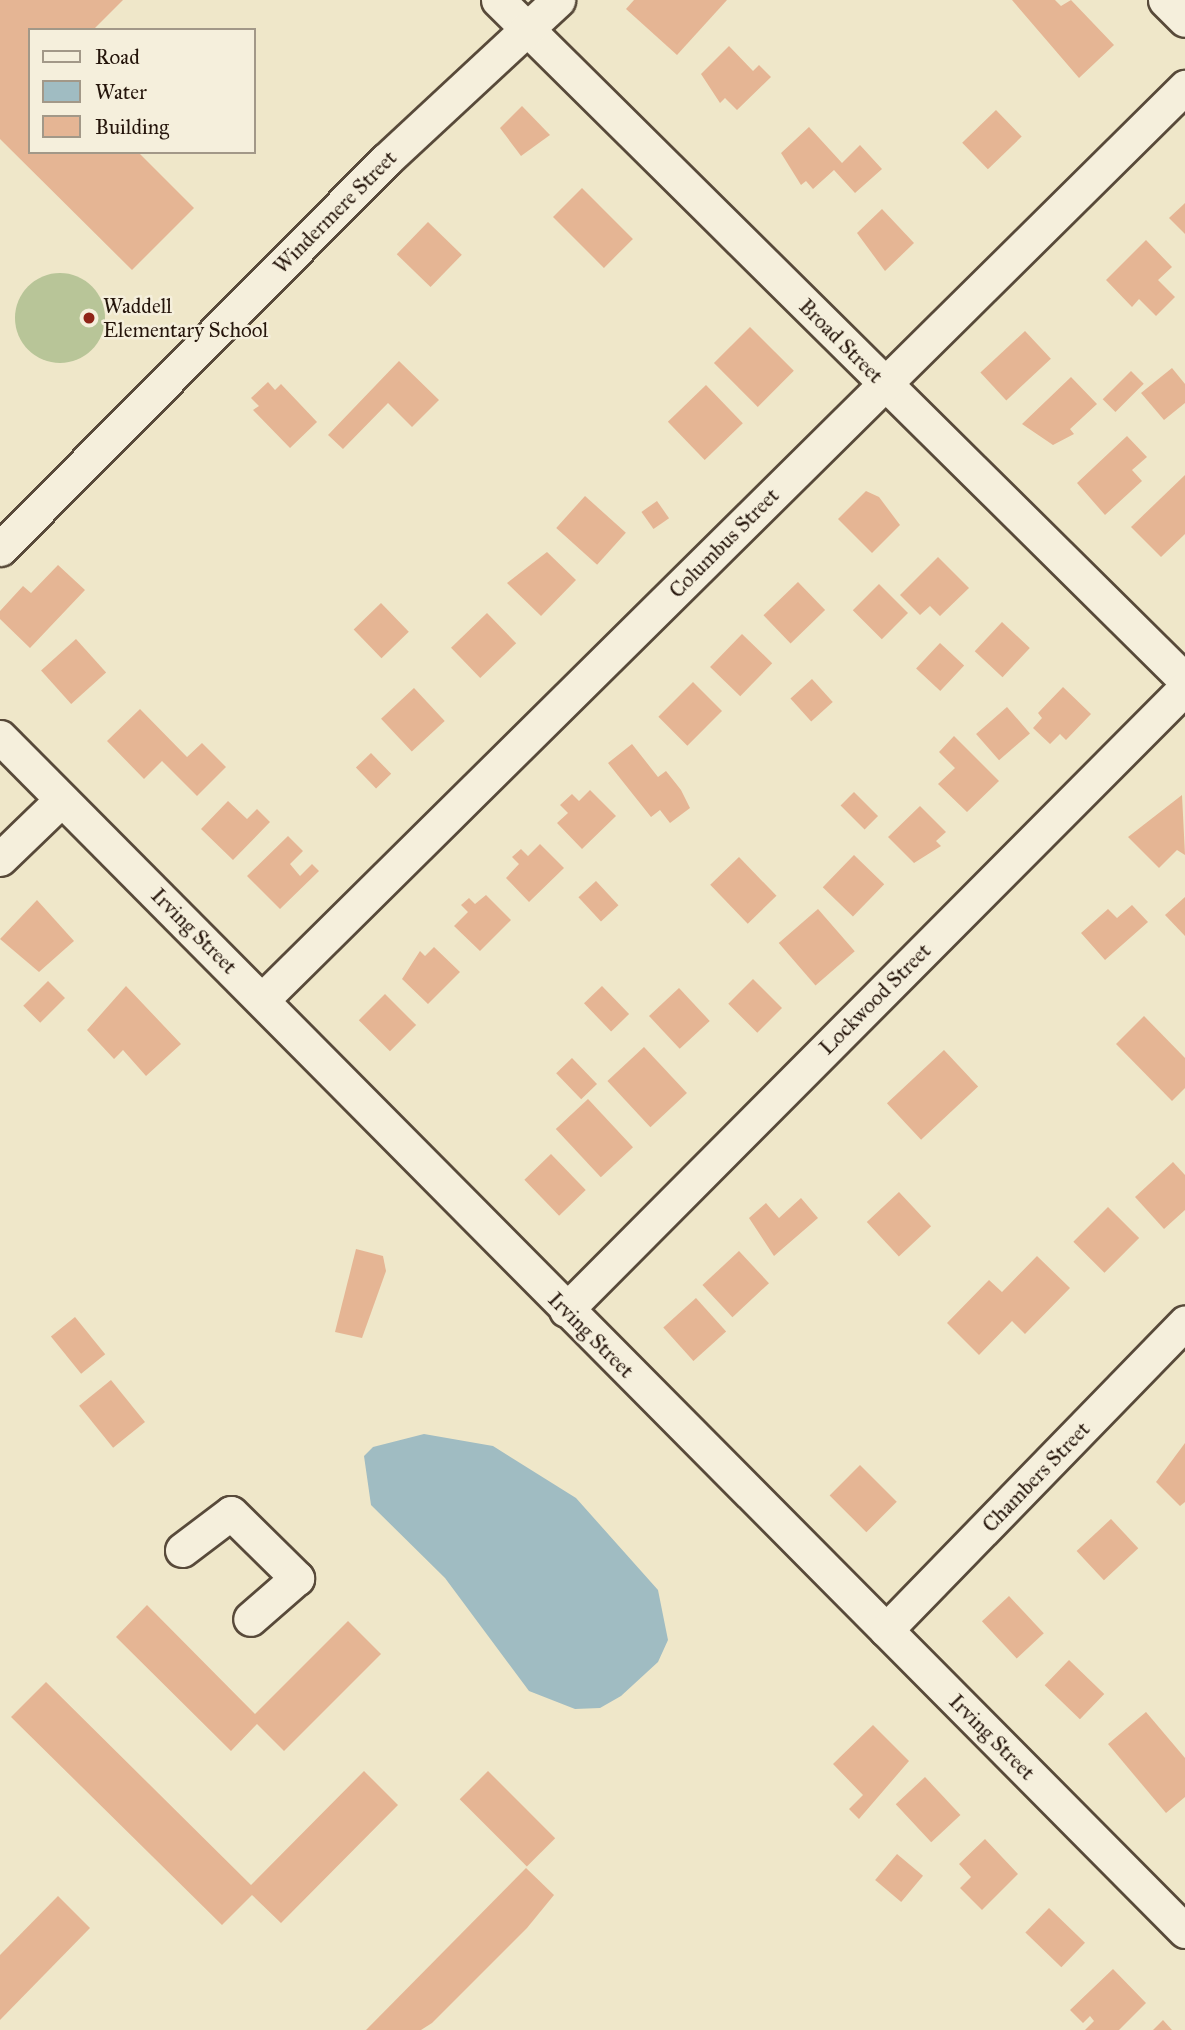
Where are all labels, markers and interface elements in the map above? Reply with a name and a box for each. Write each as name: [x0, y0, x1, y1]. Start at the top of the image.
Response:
legend: [28, 28, 256, 154]
text: Road: [95, 44, 140, 70]
text: Water: [95, 79, 147, 105]
text: Building: [95, 114, 169, 140]
street label: Windermere Street: [268, 145, 402, 279]
place label: Waddell Elementary School: [103, 293, 268, 343]
street label: Broad Street: [794, 294, 888, 388]
marker: Waddell Elementary School: [81, 310, 97, 326]
street label: Columbus Street: [664, 483, 784, 603]
street label: Irving Street: [146, 883, 242, 979]
street label: Lockwood Street: [814, 938, 936, 1060]
street label: Irving Street: [543, 1287, 639, 1383]
street label: Chambers Street: [977, 1417, 1095, 1537]
street label: Irving Street: [944, 1689, 1040, 1785]

